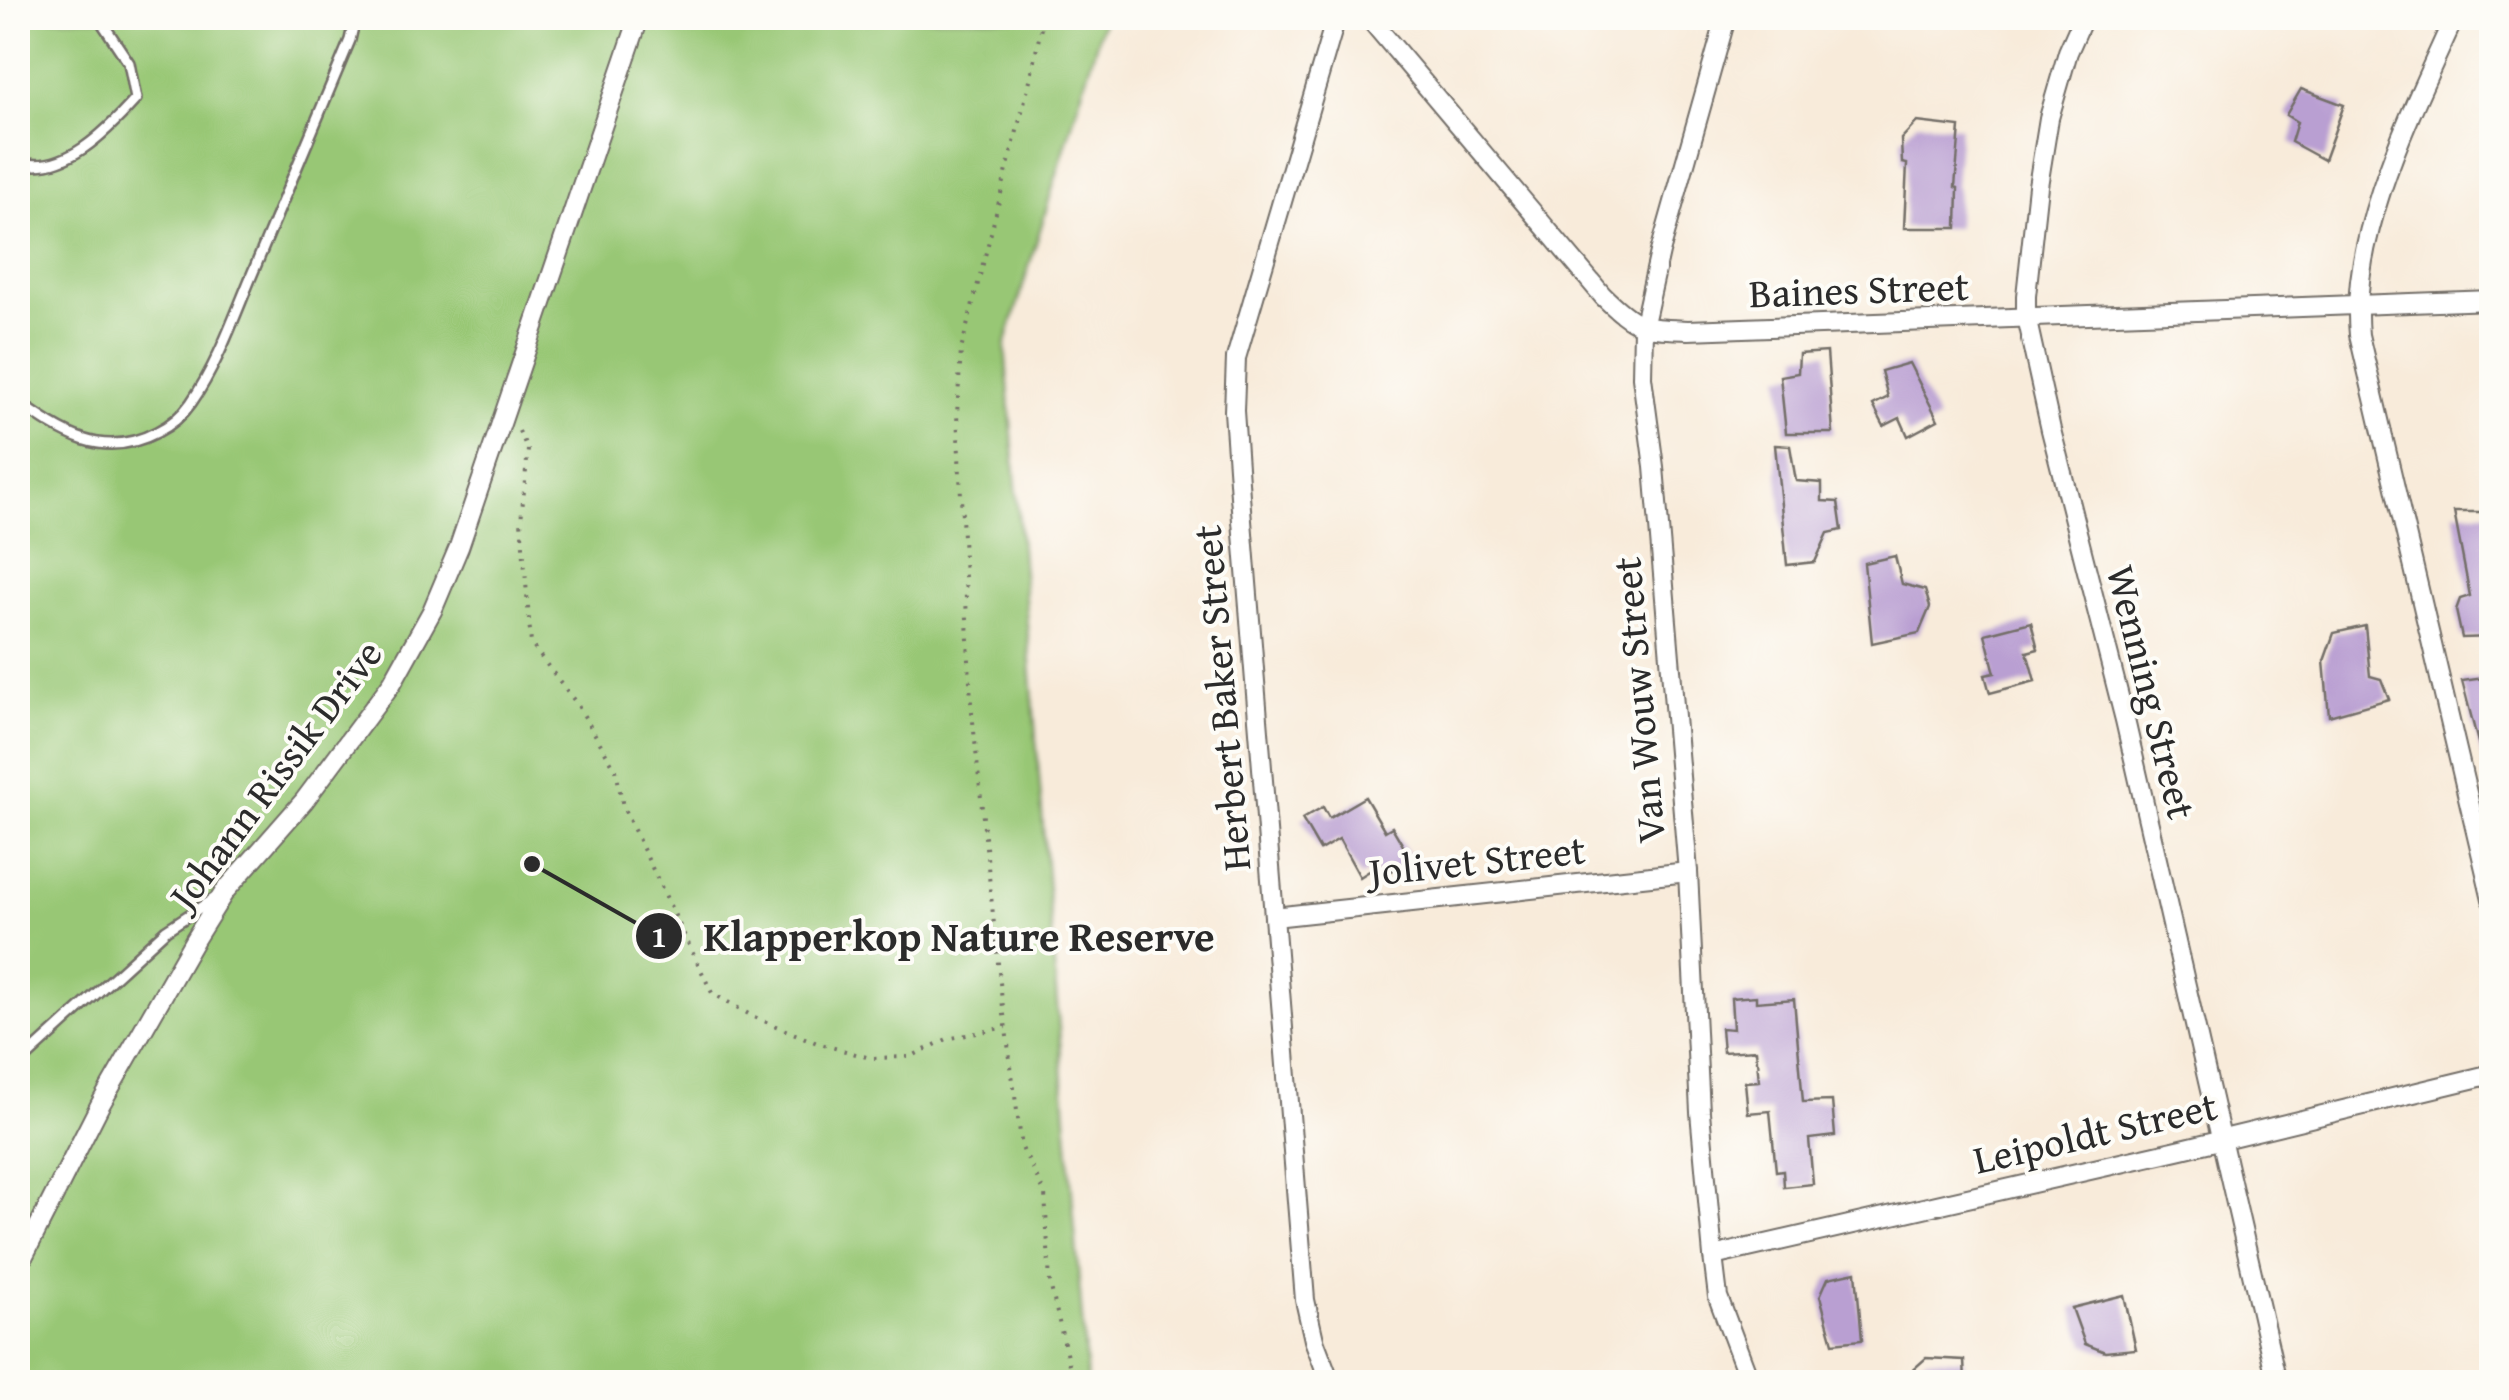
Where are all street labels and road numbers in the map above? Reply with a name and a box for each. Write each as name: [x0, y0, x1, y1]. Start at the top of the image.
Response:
street label: Baines Street: [1748, 256, 1970, 322]
street label: Herbert Baker Street: [1176, 523, 1266, 873]
street label: Van Wouw Street: [1596, 555, 1680, 845]
street label: Wenning Street: [2092, 559, 2212, 825]
street label: Johann Rissik Drive: [151, 627, 396, 925]
street label: Jolivet Street: [1361, 819, 1588, 901]
street label: Leipoldt Street: [1967, 1075, 2223, 1189]

